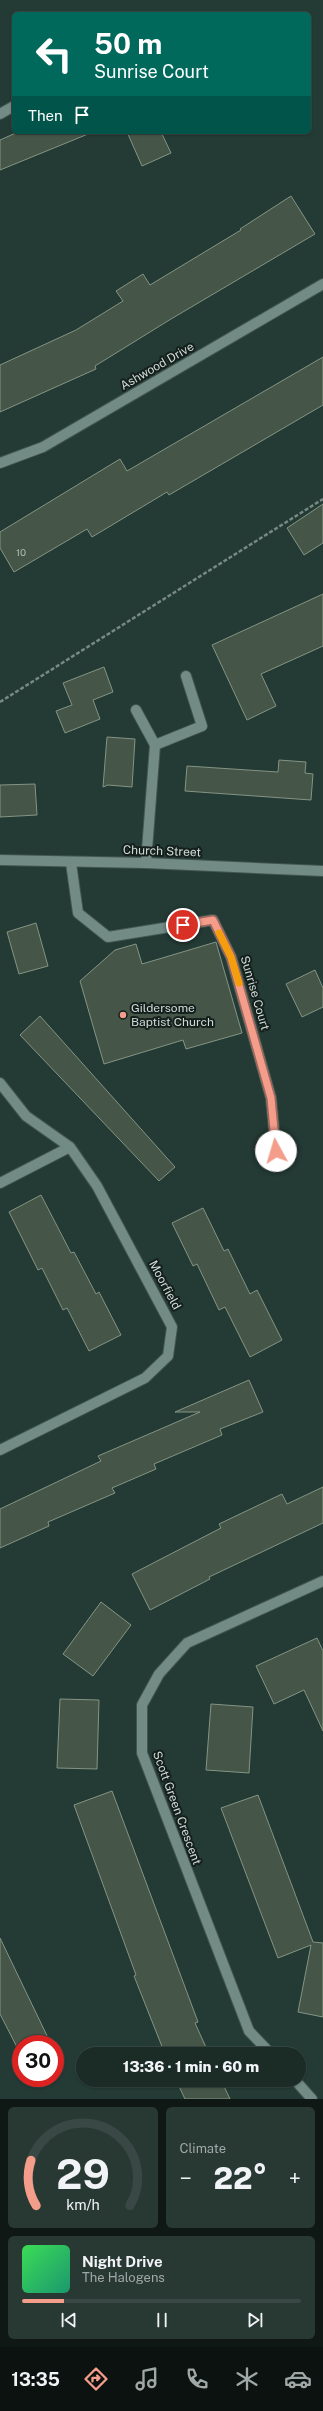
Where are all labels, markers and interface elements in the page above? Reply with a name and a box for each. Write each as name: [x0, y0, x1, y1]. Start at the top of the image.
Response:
text: 50 m: [94, 27, 162, 60]
icon: left: [28, 28, 80, 80]
text: Sunrise Court: [94, 61, 209, 82]
icon: arrive: [71, 104, 93, 126]
text: Then: [28, 107, 63, 124]
street label: Ashwood Drive: [118, 339, 196, 393]
house number: 10: [16, 546, 26, 558]
street label: Church Street: [123, 843, 202, 859]
pin: [166, 908, 200, 942]
icon: arrive: [172, 914, 194, 936]
street label: Sunrise Court: [238, 954, 272, 1032]
place label: Gildersome Baptist Church: [131, 1001, 214, 1029]
marker: Gildersome Baptist Church: [118, 1010, 128, 1020]
position arrow: [255, 1130, 297, 1172]
street label: Moorfield: [146, 1258, 184, 1312]
street label: Scott Green Crescent: [150, 1749, 204, 1867]
speed limit sign: 30: [12, 2035, 64, 2087]
text: 13:36 · 1 min · 60 m: [123, 2058, 259, 2075]
text: Climate: [180, 2141, 226, 2156]
text: 29: [56, 2148, 110, 2197]
text: 22°: [213, 2160, 267, 2196]
text: −: [180, 2165, 192, 2191]
text: +: [289, 2165, 301, 2191]
text: km/h: [66, 2195, 100, 2212]
text: Night Drive: [82, 2253, 163, 2270]
text: The Halogens: [82, 2270, 165, 2285]
icon: previous: [58, 2309, 80, 2331]
icon: pause: [151, 2309, 173, 2331]
icon: next: [244, 2309, 266, 2331]
icon: directions: [82, 2365, 110, 2393]
icon: music: [133, 2365, 161, 2393]
icon: phone: [183, 2365, 211, 2393]
icon: climate: [233, 2365, 261, 2393]
icon: car: [284, 2365, 312, 2393]
text: 13:35: [11, 2369, 60, 2390]

